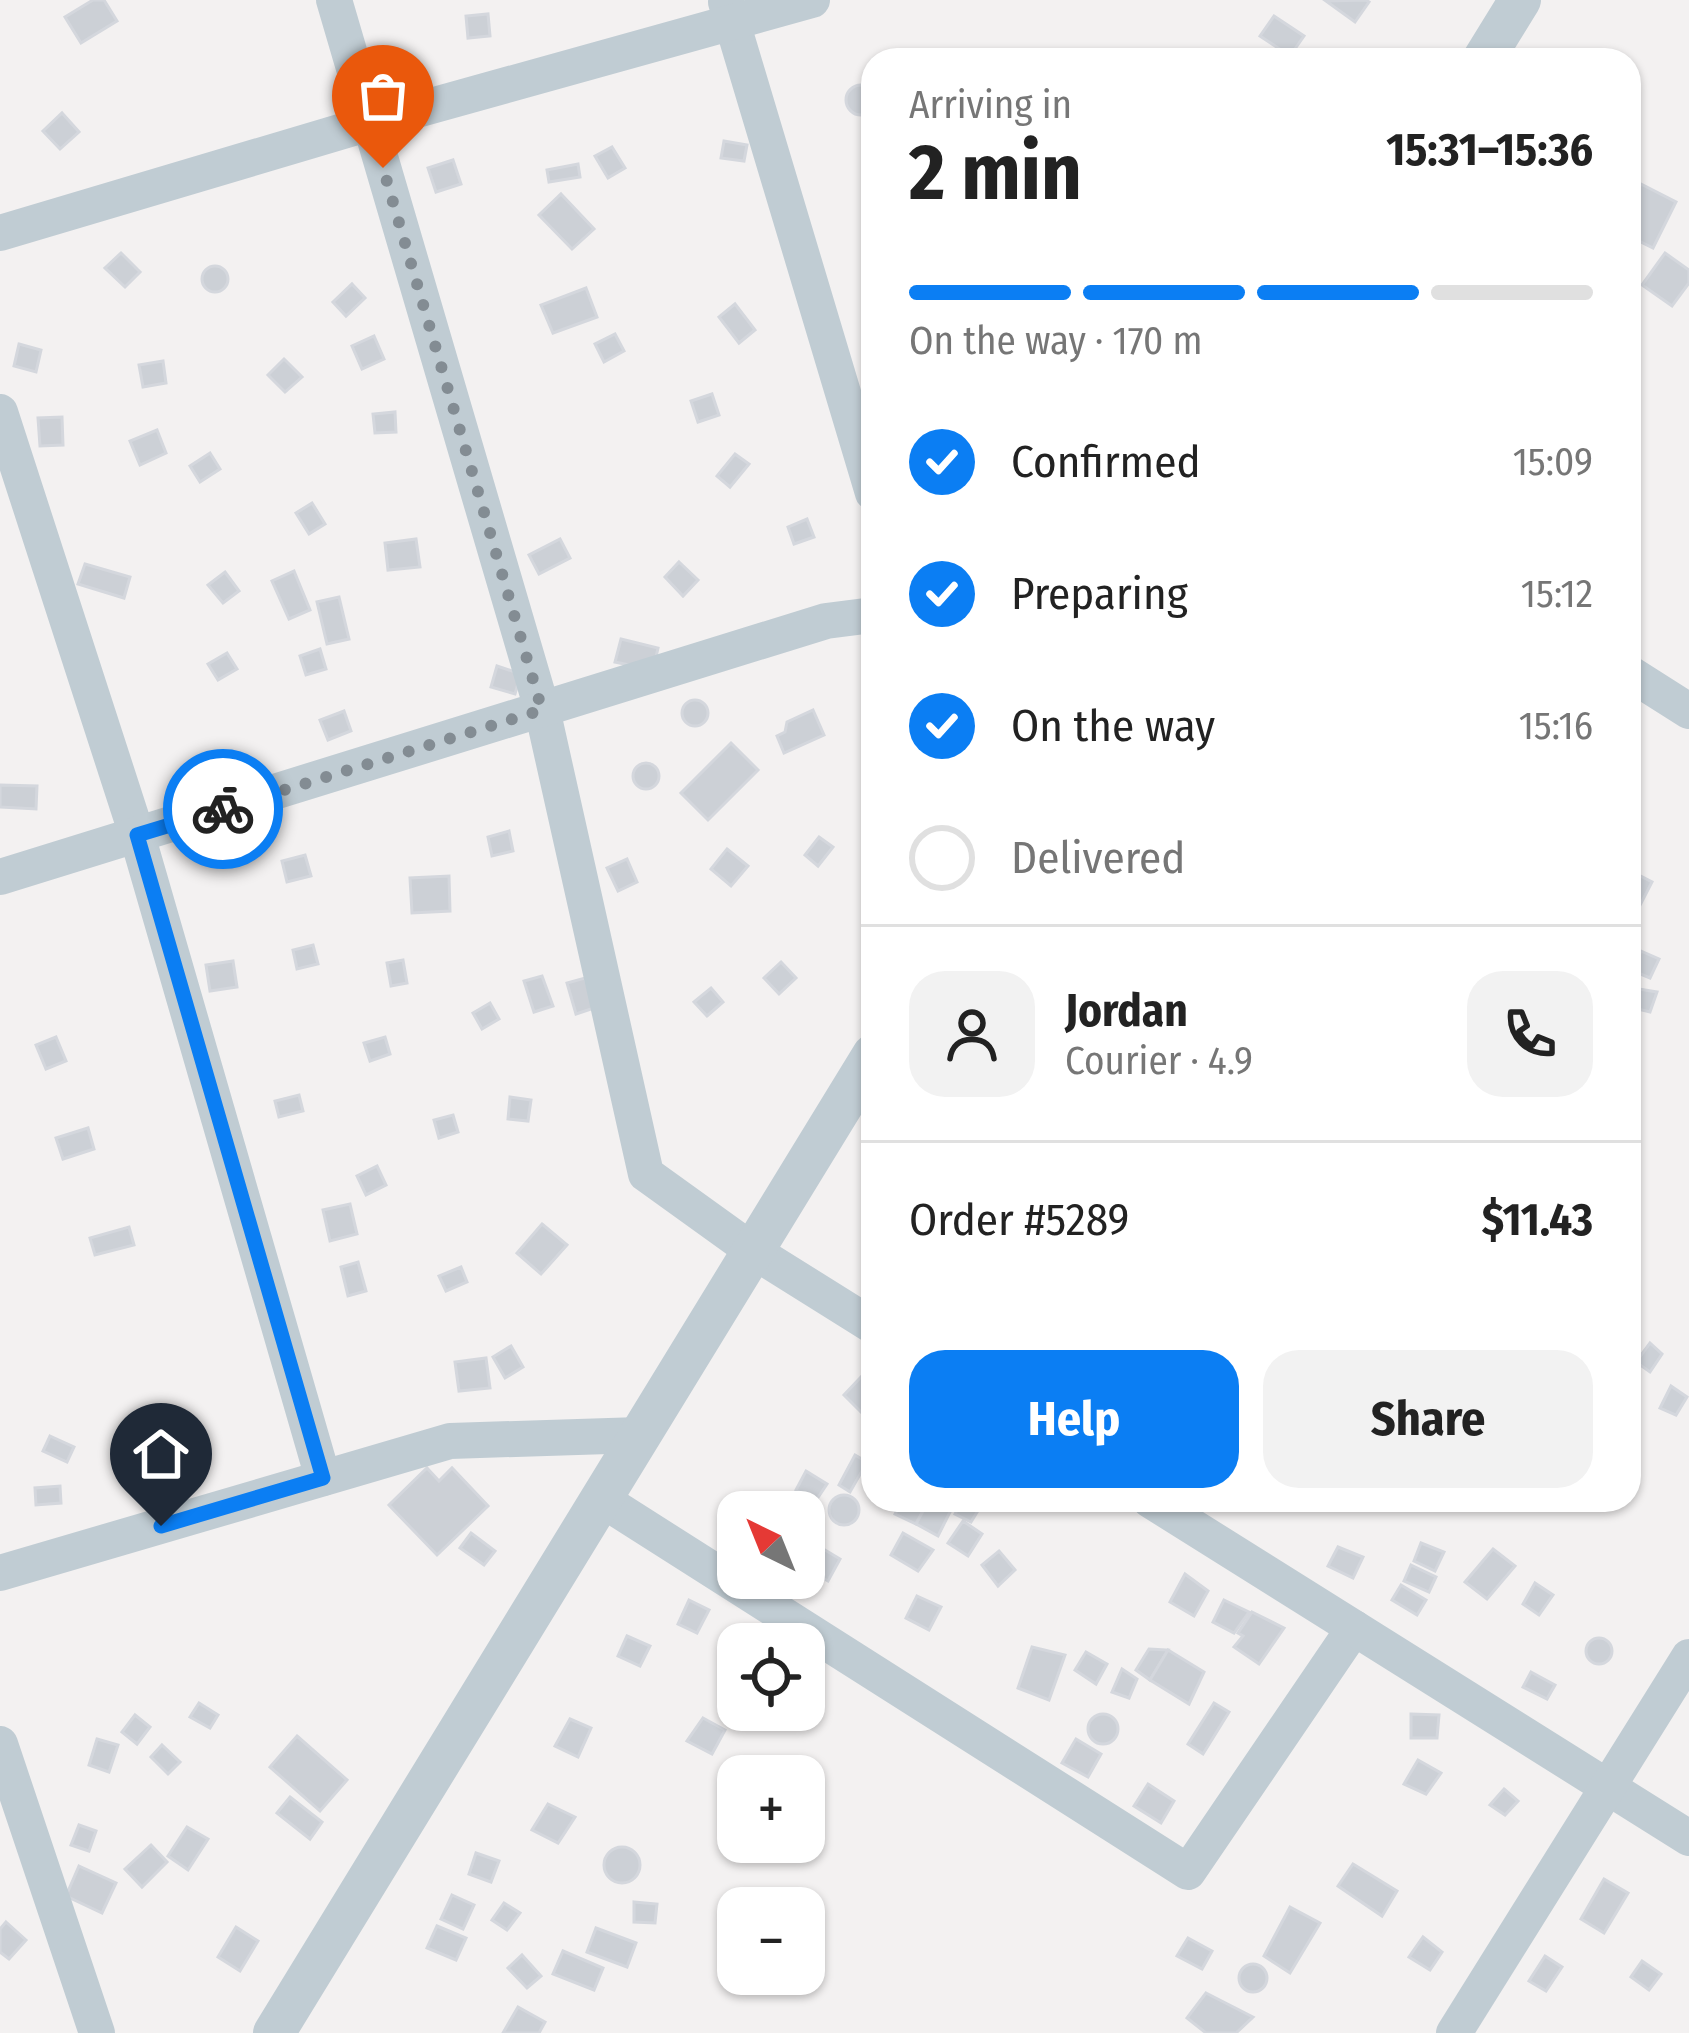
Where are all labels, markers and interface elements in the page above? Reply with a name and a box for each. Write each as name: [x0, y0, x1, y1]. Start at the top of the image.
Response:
pin: [332, 45, 434, 168]
icon: bag: [350, 63, 416, 129]
text: Arriving in: [909, 82, 1072, 128]
text: 15:31–15:36: [1386, 123, 1593, 177]
text: 2 min: [909, 126, 1082, 220]
text: On the way · 170 m: [909, 318, 1203, 364]
icon: check: [909, 429, 975, 495]
text: Confirmed: [1011, 435, 1201, 489]
text: 15:09: [1513, 439, 1593, 485]
icon: check: [909, 561, 975, 627]
text: Preparing: [1011, 567, 1188, 621]
text: 15:12: [1521, 571, 1593, 617]
icon: check: [909, 693, 975, 759]
text: On the way: [1011, 699, 1215, 753]
text: 15:16: [1519, 703, 1593, 749]
courier: [163, 749, 283, 869]
icon: bike: [190, 776, 256, 842]
text: Delivered: [1011, 831, 1185, 885]
button: person: [909, 971, 1035, 1097]
button: phone: [1467, 971, 1593, 1097]
text: Jordan: [1065, 984, 1188, 1038]
text: Courier · 4.9: [1065, 1038, 1253, 1084]
text: Order #5289: [909, 1193, 1129, 1247]
text: $11.43: [1482, 1193, 1593, 1247]
button: Help: [909, 1350, 1239, 1488]
button: Share: [1263, 1350, 1593, 1488]
pin: [110, 1403, 212, 1526]
icon: home: [128, 1421, 194, 1487]
north arrow: [717, 1491, 825, 1599]
map controls: [717, 1491, 825, 1995]
button: locate: [717, 1623, 825, 1731]
button: +: [717, 1755, 825, 1863]
button: −: [717, 1887, 825, 1995]

